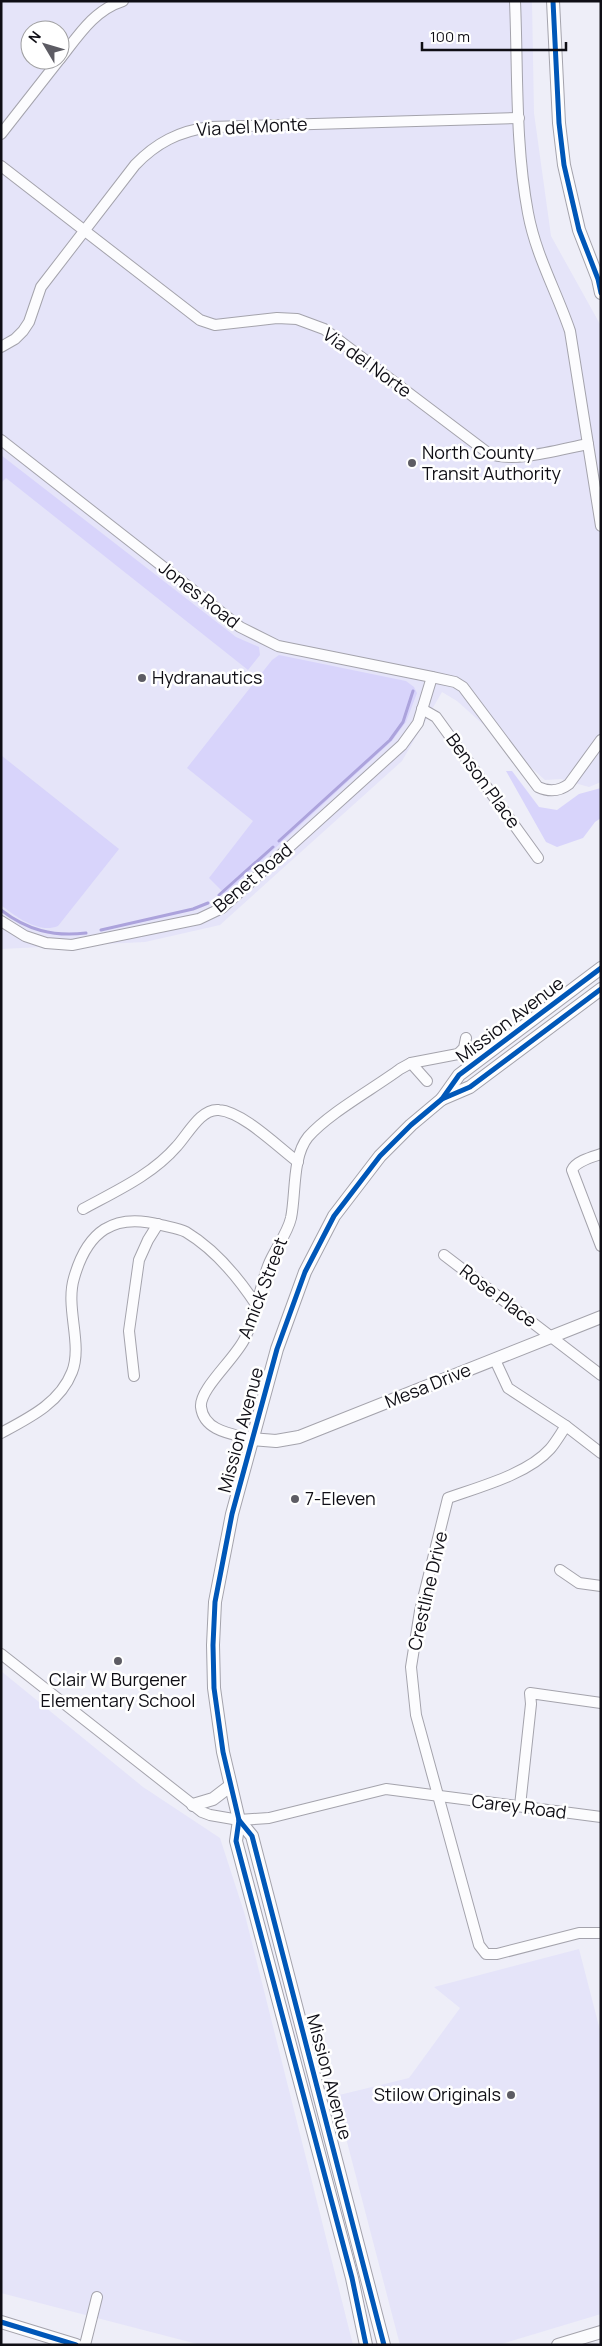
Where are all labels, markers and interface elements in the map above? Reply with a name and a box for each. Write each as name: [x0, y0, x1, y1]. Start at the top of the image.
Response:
north arrow: [20, 20, 70, 70]
scale bar: [422, 20, 566, 52]
text: 100 m: [430, 26, 470, 47]
text: N: [24, 27, 45, 47]
street label: Via del Monte: [196, 111, 308, 141]
street label: Via del Norte: [318, 322, 417, 403]
place label: North County Transit Authority: [422, 440, 561, 485]
marker: North County Transit Authority: [406, 457, 418, 469]
street label: Jones Road: [154, 555, 245, 633]
place label: Hydranautics: [152, 665, 262, 689]
marker: Hydranautics: [136, 672, 148, 684]
street label: Benson Place: [441, 728, 526, 833]
street label: Benet Road: [208, 837, 297, 917]
street label: Mission Avenue: [451, 971, 568, 1068]
street label: Amick Street: [232, 1234, 292, 1342]
street label: Rose Place: [455, 1258, 542, 1332]
street label: Mesa Drive: [381, 1357, 474, 1413]
street label: Mission Avenue: [212, 1364, 268, 1495]
place label: 7-Eleven: [305, 1486, 376, 1510]
marker: 7-Eleven: [289, 1493, 301, 1505]
street label: Crestline Drive: [402, 1529, 452, 1653]
marker: Clair W Burgener Elementary School: [112, 1655, 124, 1667]
place label: Clair W Burgener Elementary School: [41, 1667, 195, 1712]
street label: Carey Road: [470, 1788, 568, 1824]
street label: Mission Avenue: [302, 2011, 358, 2142]
place label: Stilow Originals: [374, 2082, 501, 2106]
marker: Stilow Originals: [505, 2089, 517, 2101]

